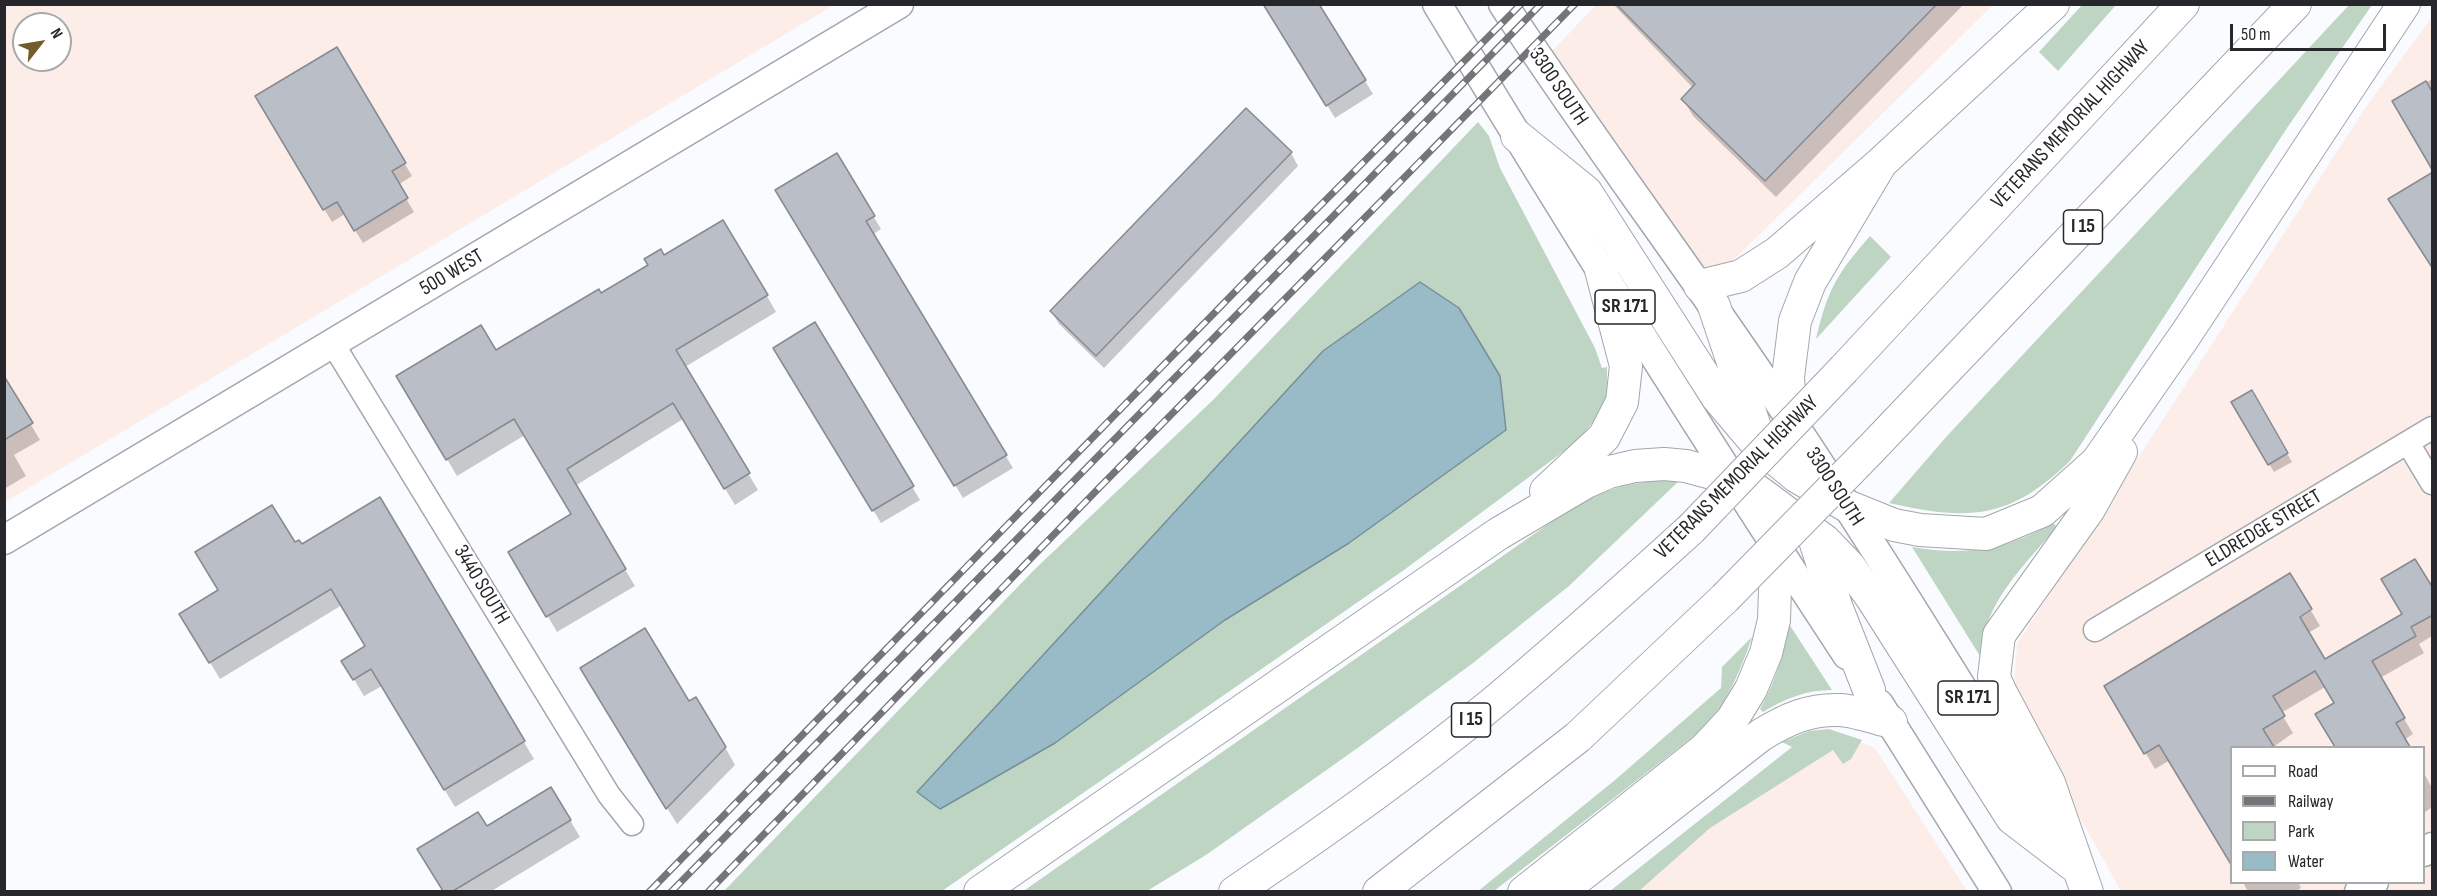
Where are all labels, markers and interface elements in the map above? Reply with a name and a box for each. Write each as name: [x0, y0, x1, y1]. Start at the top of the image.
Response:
north arrow: [12, 12, 72, 72]
scale bar: [2233, 12, 2389, 50]
text: 50 m: [2241, 24, 2271, 45]
text: N: [46, 25, 66, 42]
street label: VETERANS MEMORIAL HIGHWAY: [1986, 36, 2156, 214]
street label: 3300 SOUTH: [1523, 43, 1593, 131]
road number: I 15: [2064, 210, 2102, 244]
street label: 500 WEST: [415, 244, 489, 302]
road number: SR 171: [1595, 290, 1655, 324]
street label: VETERANS MEMORIAL HIGHWAY: [1650, 391, 1824, 565]
street label: 3300 SOUTH: [1799, 443, 1869, 531]
street label: ELDREDGE STREET: [2201, 485, 2327, 573]
street label: 3440 SOUTH: [448, 541, 514, 629]
road number: SR 171: [1938, 681, 1998, 715]
road number: I 15: [1452, 703, 1490, 737]
legend: [2230, 746, 2425, 884]
text: Road: [2288, 761, 2318, 782]
text: Railway: [2288, 791, 2333, 812]
text: Park: [2288, 821, 2314, 842]
text: Water: [2288, 851, 2324, 872]

